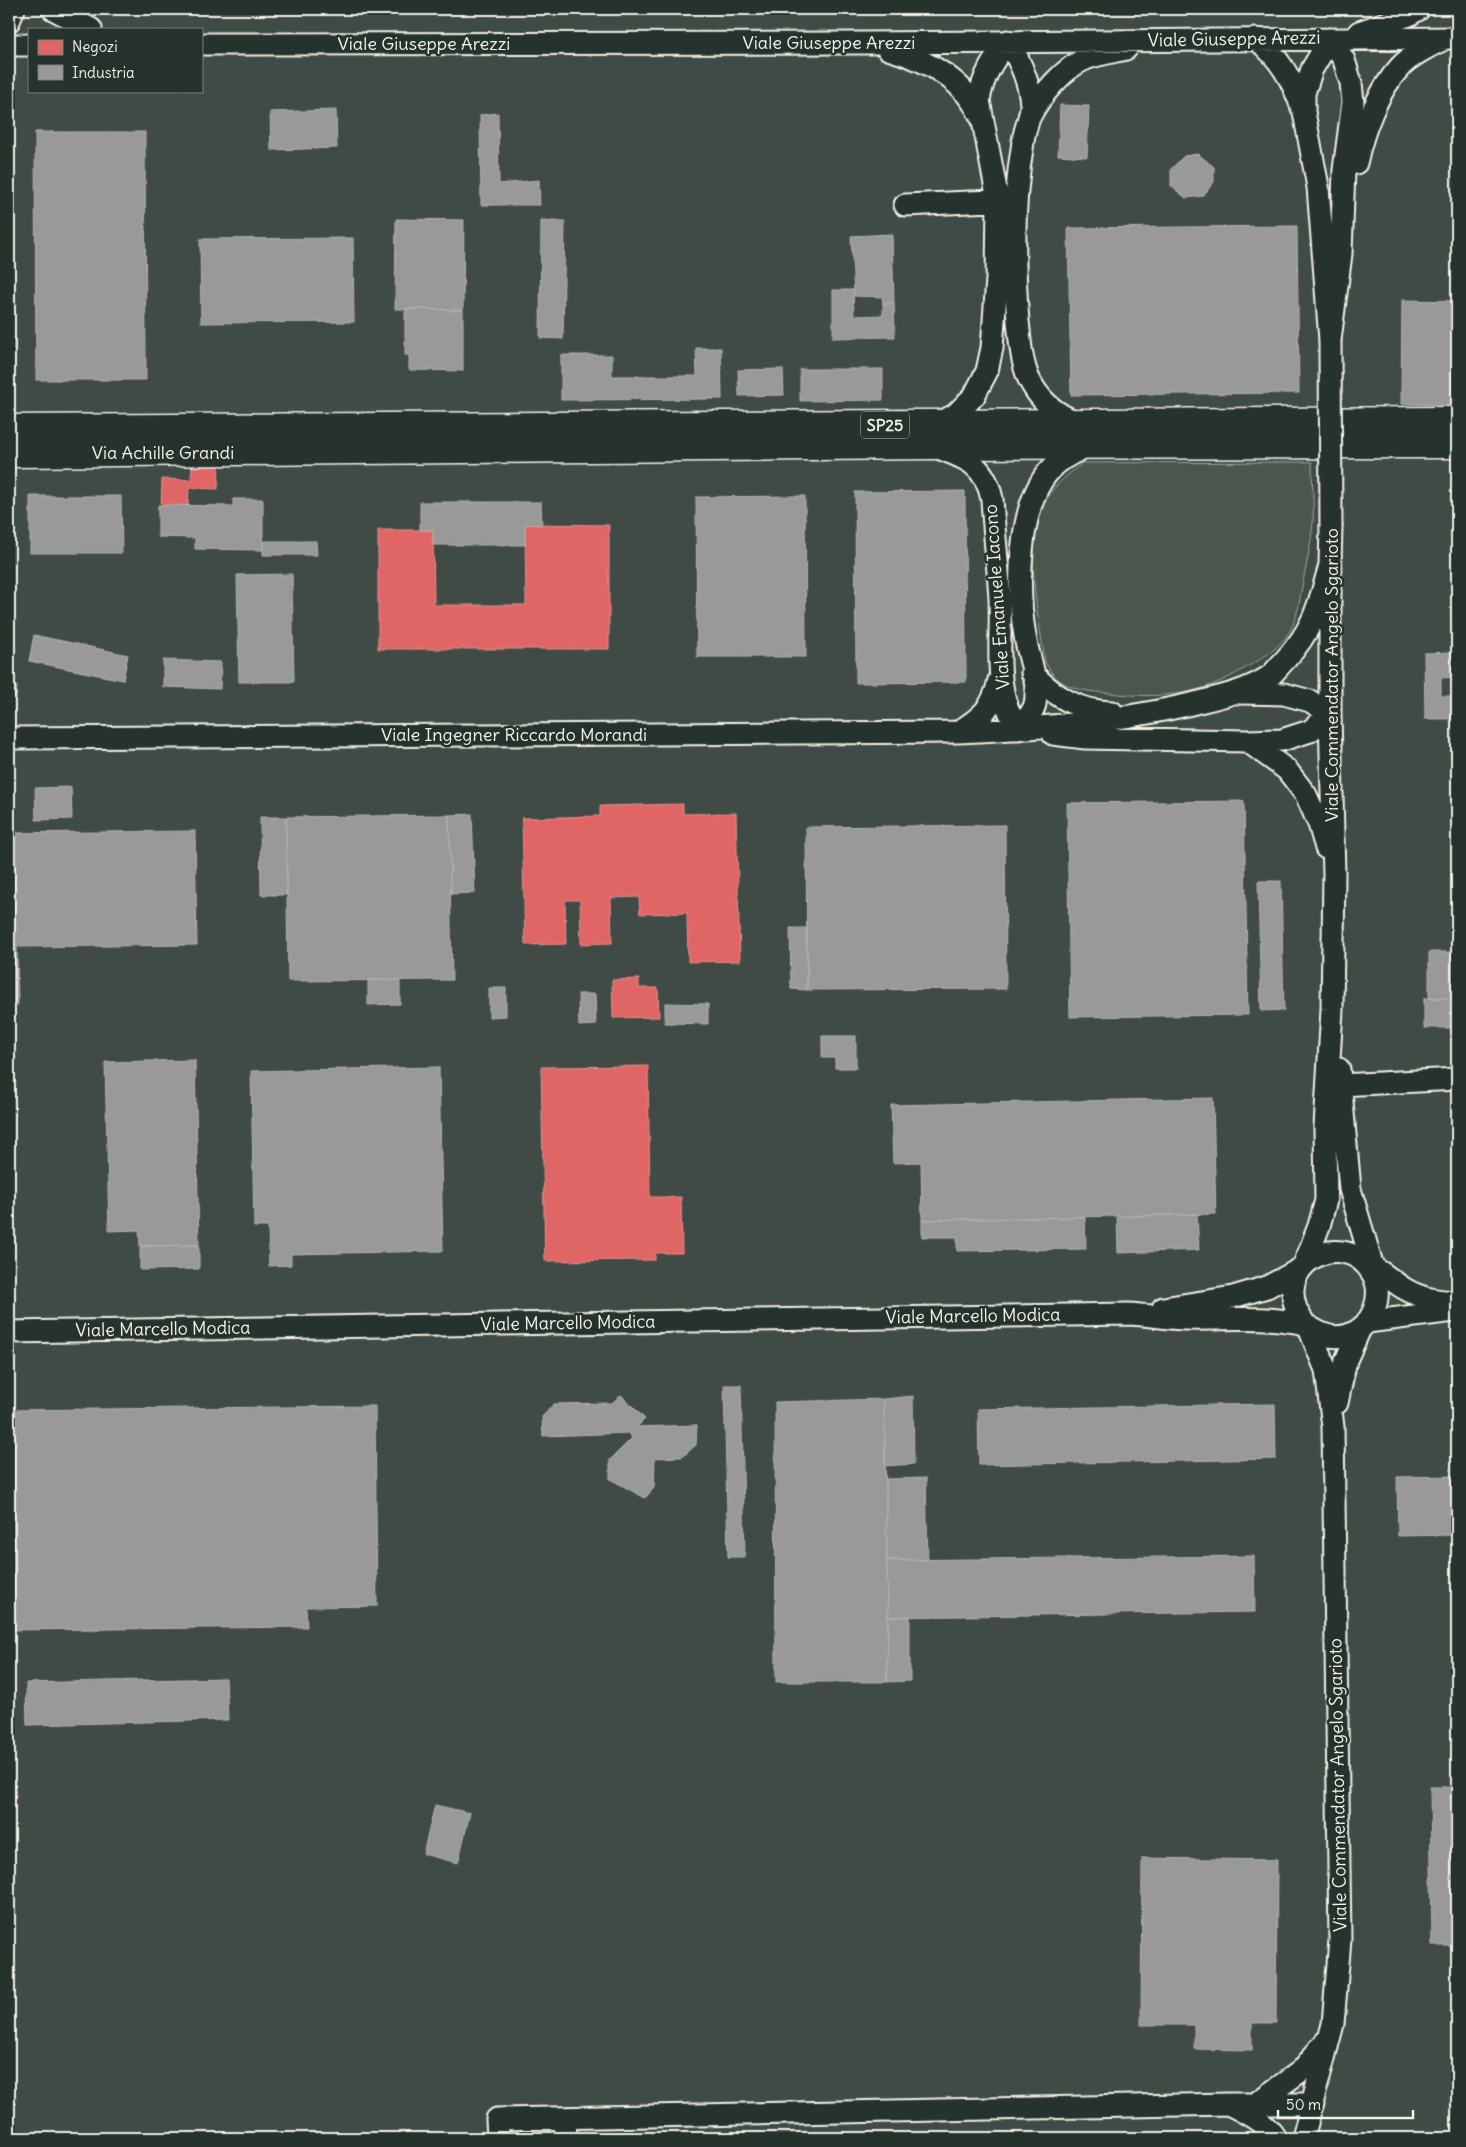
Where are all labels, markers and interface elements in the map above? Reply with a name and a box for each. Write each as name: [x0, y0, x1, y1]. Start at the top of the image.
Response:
street label: Viale Giuseppe Arezzi: [1147, 25, 1321, 52]
legend: [28, 28, 202, 92]
street label: Viale Giuseppe Arezzi: [743, 31, 915, 54]
street label: Viale Giuseppe Arezzi: [338, 32, 510, 55]
text: Negozi: [72, 37, 118, 56]
text: Industria: [72, 63, 135, 82]
road number: SP25: [861, 412, 909, 438]
street label: Via Achille Grandi: [92, 441, 234, 464]
street label: Viale Emanuele Iacono: [979, 503, 1014, 691]
street label: Viale Commendator Angelo Sgarioto: [1320, 528, 1343, 822]
street label: Viale Ingegner Riccardo Morandi: [381, 723, 647, 746]
street label: Viale Marcello Modica: [885, 1302, 1061, 1329]
street label: Viale Marcello Modica: [480, 1309, 656, 1336]
street label: Viale Marcello Modica: [75, 1315, 251, 1342]
street label: Viale Commendator Angelo Sgarioto: [1323, 1638, 1352, 1932]
scale bar: [1278, 2087, 1414, 2119]
text: 50 m: [1286, 2095, 1321, 2114]

